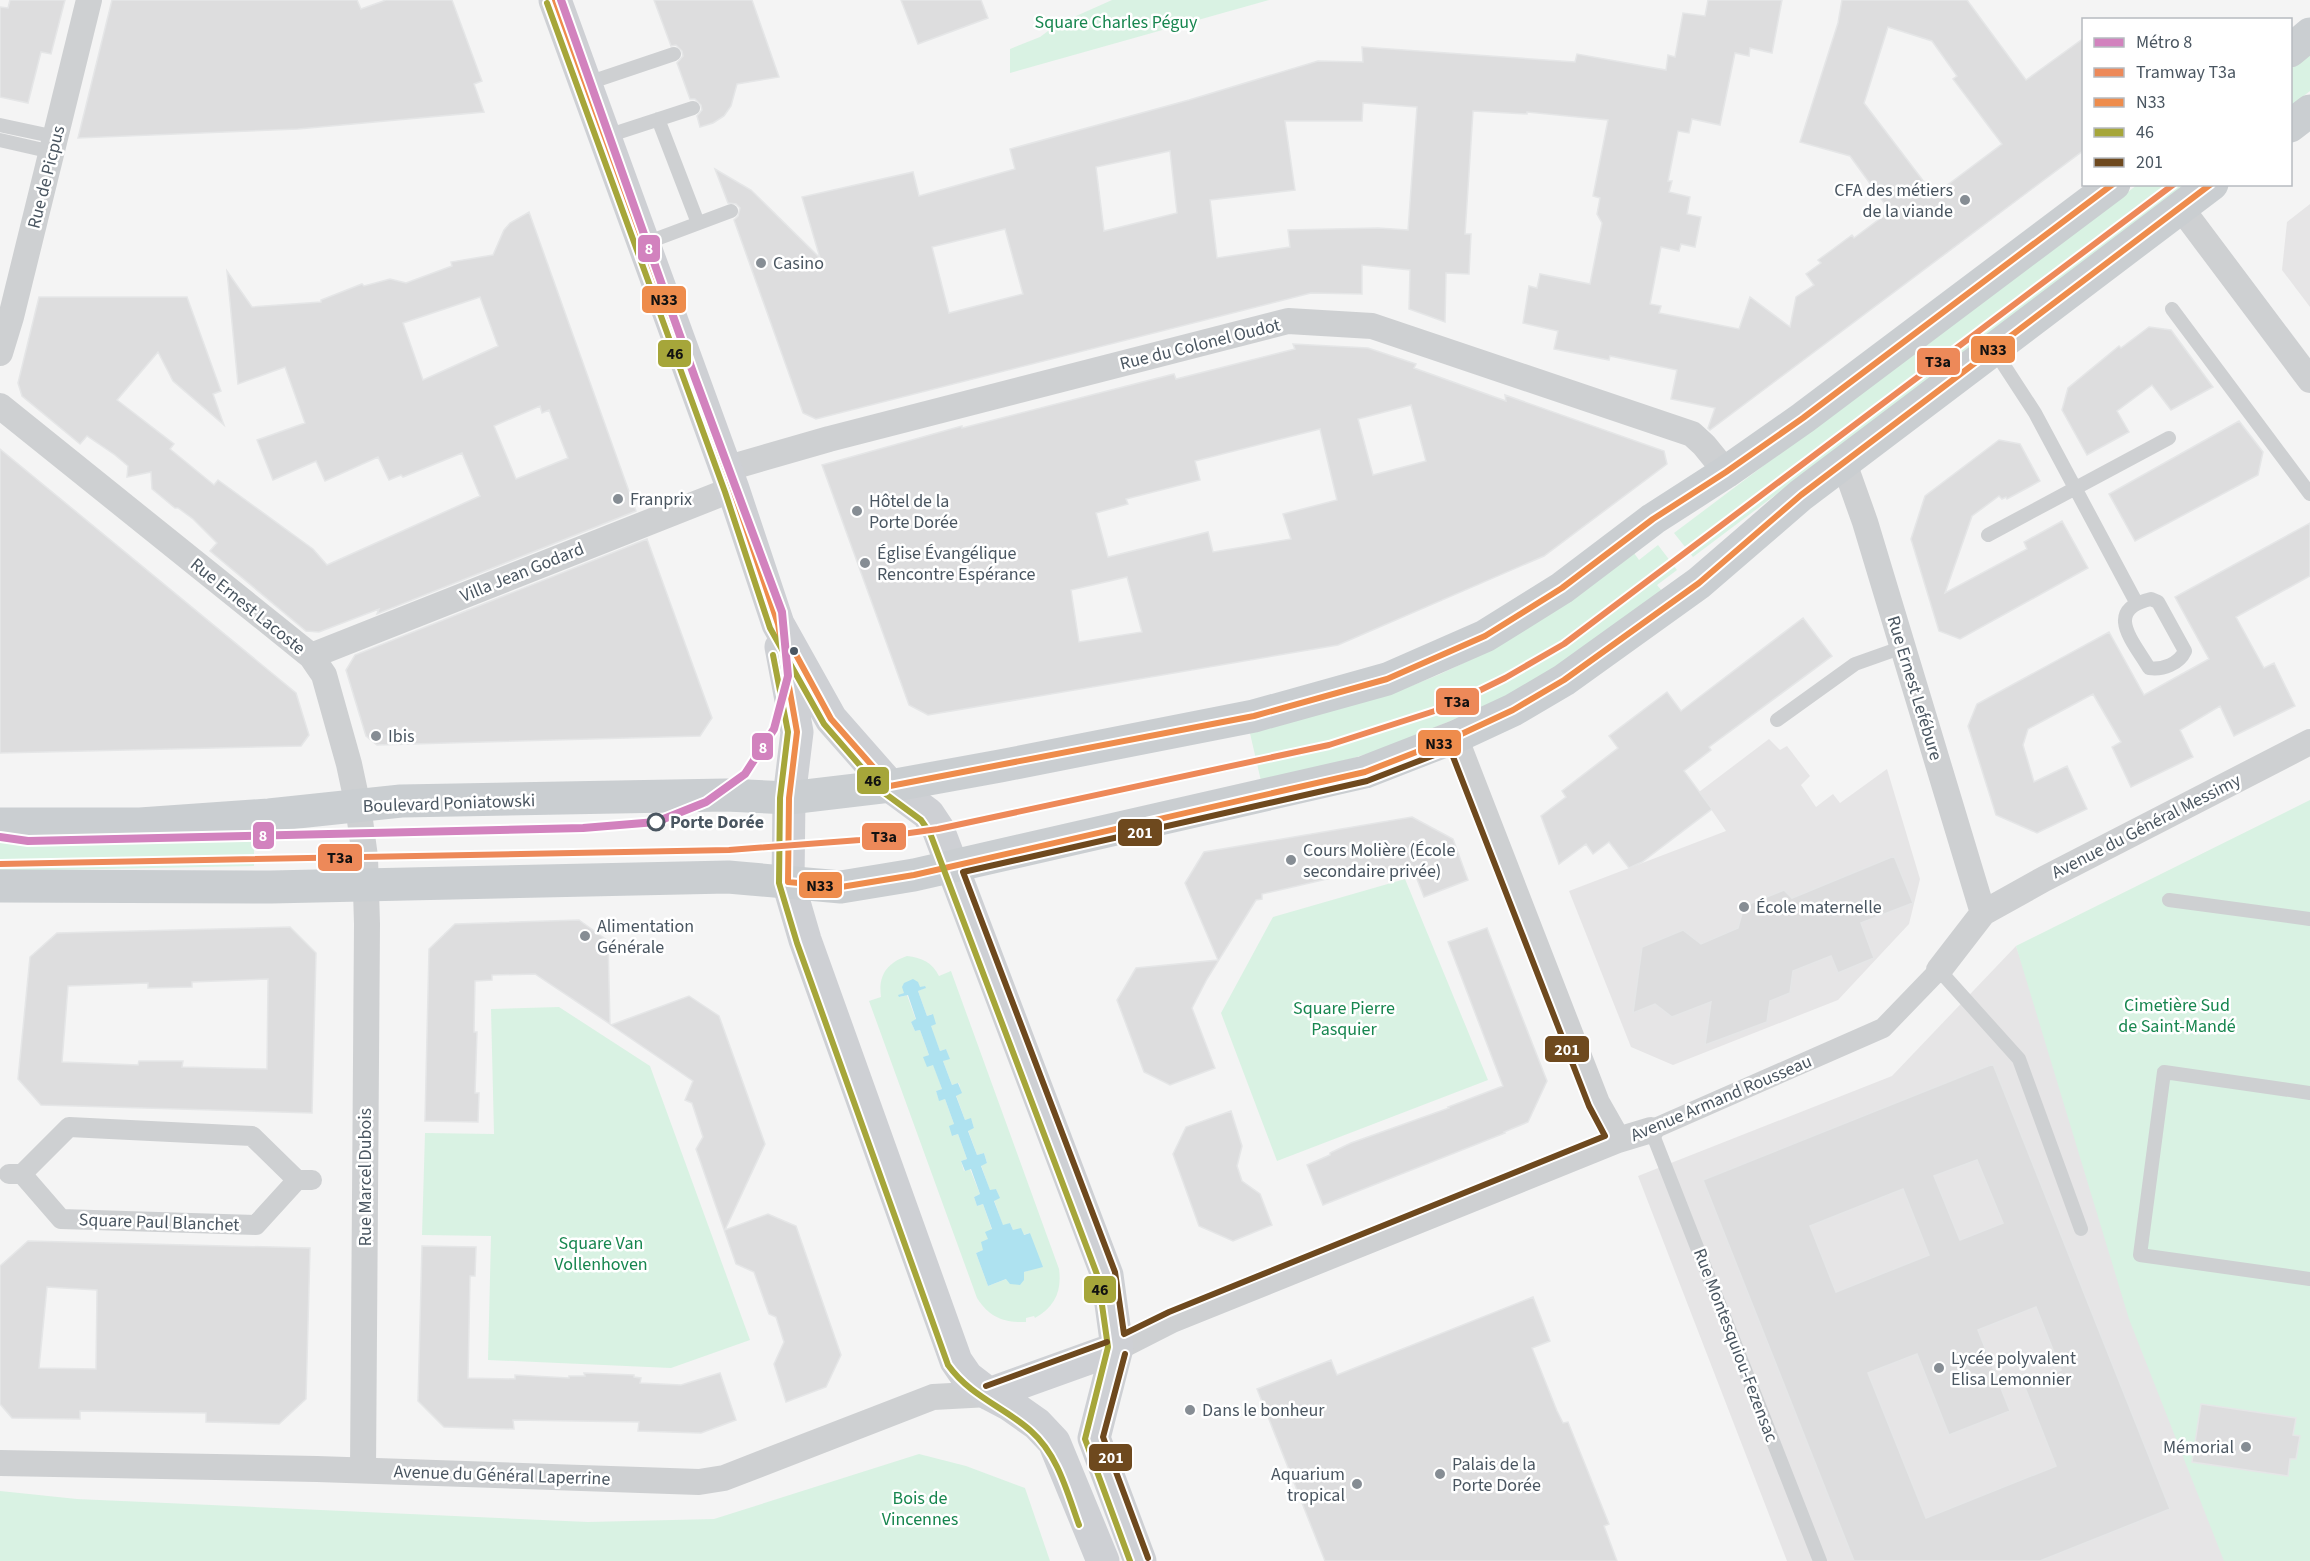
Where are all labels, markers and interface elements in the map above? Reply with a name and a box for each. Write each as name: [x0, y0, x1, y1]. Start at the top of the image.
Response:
park label: Square Charles Péguy: [1035, 10, 1198, 35]
legend: [2082, 18, 2292, 186]
text: Métro 8: [2136, 30, 2192, 55]
text: Tramway T3a: [2136, 60, 2236, 85]
text: N33: [2136, 90, 2166, 115]
text: 46: [2136, 120, 2154, 145]
street label: Rue de Picpus: [22, 123, 71, 231]
text: 201: [2136, 150, 2163, 175]
place label: CFA des métiers de la viande: [1834, 178, 1953, 224]
marker: CFA des métiers de la viande: [1958, 193, 1972, 207]
line badge: 8: [637, 234, 661, 263]
text: 8: [645, 238, 653, 260]
place label: Casino: [773, 251, 824, 276]
marker: Casino: [754, 256, 768, 270]
line badge: N33: [641, 285, 687, 314]
text: N33: [650, 289, 678, 311]
street label: Rue du Colonel Oudot: [1117, 312, 1283, 377]
line badge: N33: [1970, 335, 2016, 364]
line badge: 46: [657, 339, 692, 368]
text: N33: [1979, 339, 2007, 361]
text: 46: [667, 343, 683, 365]
line badge: T3a: [1916, 347, 1961, 376]
text: T3a: [1925, 351, 1951, 373]
place label: Franprix: [630, 487, 692, 512]
place label: Hôtel de la Porte Dorée: [869, 489, 958, 535]
marker: Franprix: [611, 492, 625, 506]
marker: Hôtel de la Porte Dorée: [850, 504, 864, 518]
street label: Villa Jean Godard: [457, 536, 588, 609]
place label: Église Évangélique Rencontre Espérance: [877, 541, 1035, 587]
street label: Rue Ernest Lacoste: [185, 552, 310, 661]
marker: Église Évangélique Rencontre Espérance: [858, 556, 872, 570]
street label: Rue Ernest Lefébure: [1881, 613, 1948, 764]
unlabelled marker: [788, 645, 800, 657]
line badge: T3a: [1435, 687, 1480, 716]
text: T3a: [1444, 691, 1470, 713]
place label: Ibis: [388, 724, 415, 749]
marker: Ibis: [369, 729, 383, 743]
line badge: N33: [1417, 729, 1462, 757]
line badge: 8: [751, 732, 774, 761]
text: N33: [1425, 733, 1453, 755]
text: 8: [759, 737, 767, 759]
line badge: 46: [856, 766, 890, 795]
street label: Avenue du Général Messimy: [2047, 768, 2246, 885]
text: 46: [865, 770, 881, 792]
street label: Boulevard Poniatowski: [362, 788, 536, 819]
place label: Porte Dorée: [670, 810, 764, 835]
marker: Porte Dorée: [647, 813, 665, 831]
line badge: 201: [1117, 818, 1163, 847]
line badge: 8: [252, 821, 275, 850]
line badge: T3a: [861, 822, 907, 851]
text: 201: [1127, 822, 1153, 844]
text: 8: [259, 825, 267, 847]
text: T3a: [871, 826, 897, 848]
place label: Cours Molière (École secondaire privée): [1303, 838, 1455, 884]
line badge: T3a: [317, 843, 363, 872]
text: T3a: [327, 847, 353, 869]
marker: Cours Molière (École secondaire privée): [1284, 853, 1298, 867]
line badge: N33: [798, 871, 843, 899]
text: N33: [806, 875, 834, 897]
place label: École maternelle: [1756, 895, 1882, 920]
marker: École maternelle: [1737, 900, 1751, 914]
place label: Alimentation Générale: [597, 914, 694, 960]
marker: Alimentation Générale: [578, 929, 592, 943]
park label: Cimetière Sud de Saint-Mandé: [2118, 993, 2236, 1039]
park label: Square Pierre Pasquier: [1293, 996, 1395, 1042]
line badge: 201: [1544, 1035, 1590, 1063]
text: 201: [1554, 1039, 1580, 1061]
street label: Avenue Armand Rousseau: [1627, 1049, 1816, 1148]
street label: Rue Marcel Dubois: [353, 1108, 378, 1246]
street label: Square Paul Blanchet: [78, 1207, 240, 1238]
park label: Square Van Vollenhoven: [554, 1231, 648, 1277]
street label: Rue Montesquiou-Fezensac: [1687, 1245, 1784, 1446]
line badge: 46: [1083, 1275, 1117, 1304]
text: 46: [1092, 1279, 1108, 1301]
place label: Lycée polyvalent Elisa Lemonnier: [1951, 1346, 2076, 1392]
marker: Lycée polyvalent Elisa Lemonnier: [1932, 1361, 1946, 1375]
place label: Dans le bonheur: [1202, 1398, 1325, 1423]
marker: Dans le bonheur: [1183, 1403, 1197, 1417]
place label: Mémorial: [2163, 1435, 2234, 1460]
marker: Mémorial: [2239, 1440, 2253, 1454]
line badge: 201: [1088, 1443, 1133, 1472]
text: 201: [1098, 1447, 1124, 1469]
place label: Palais de la Porte Dorée: [1452, 1452, 1541, 1498]
street label: Avenue du Général Laperrine: [393, 1459, 611, 1492]
place label: Aquarium tropical: [1271, 1462, 1345, 1508]
marker: Palais de la Porte Dorée: [1433, 1467, 1447, 1481]
marker: Aquarium tropical: [1350, 1477, 1364, 1491]
park label: Bois de Vincennes: [882, 1486, 958, 1532]

